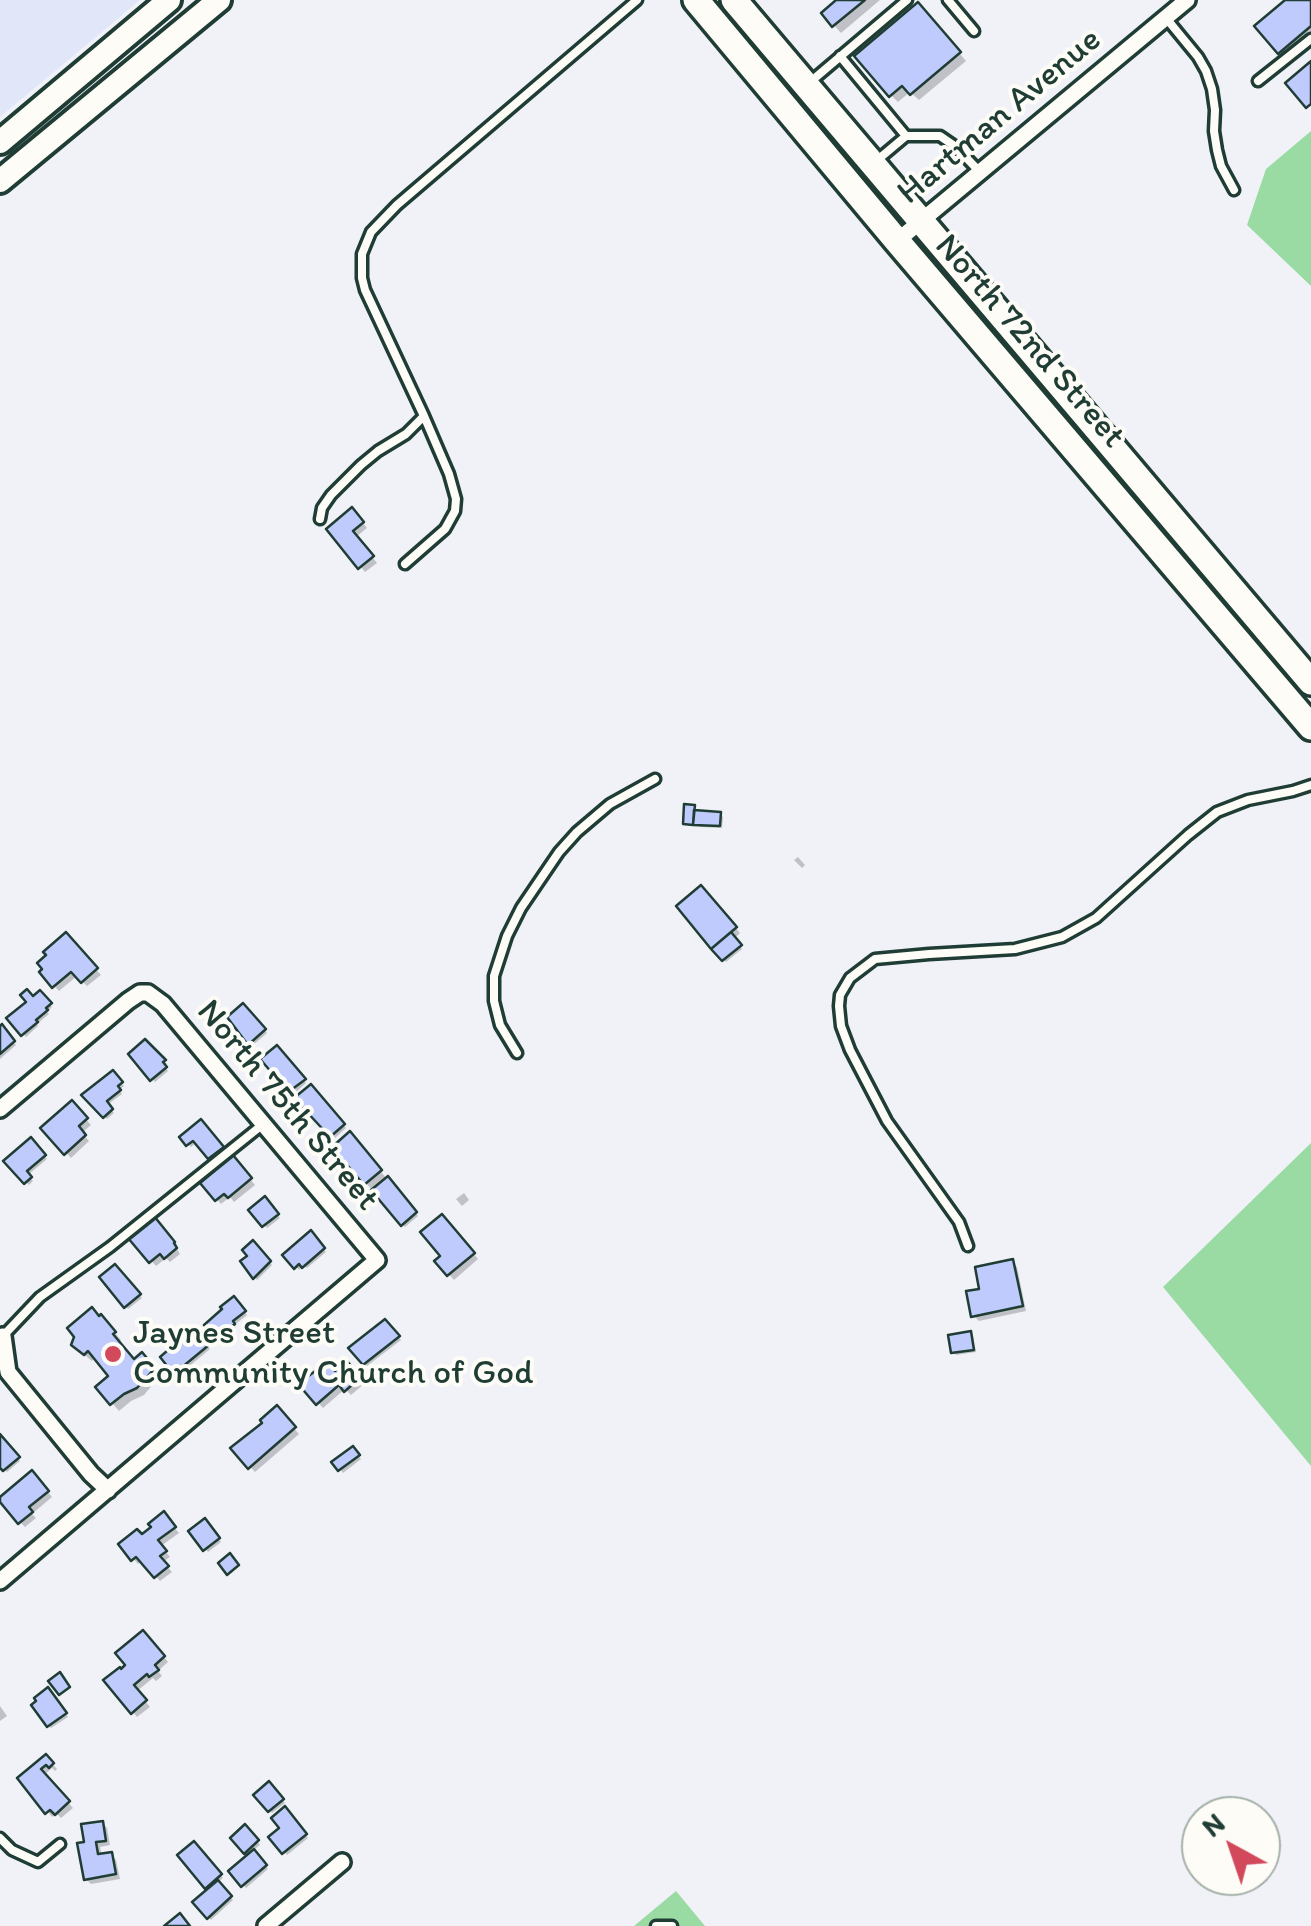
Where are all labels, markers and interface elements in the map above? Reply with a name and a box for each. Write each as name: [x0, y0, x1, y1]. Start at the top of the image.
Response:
street label: Hartman Avenue: [890, 20, 1110, 214]
street label: North 72nd Street: [925, 226, 1133, 458]
street label: North 75th Street: [187, 992, 387, 1220]
place label: Jaynes Street Community Church of God: [133, 1313, 534, 1395]
marker: Jaynes Street Community Church of God: [102, 1343, 124, 1365]
north arrow: [1181, 1796, 1281, 1896]
text: N: [1195, 1805, 1231, 1844]

